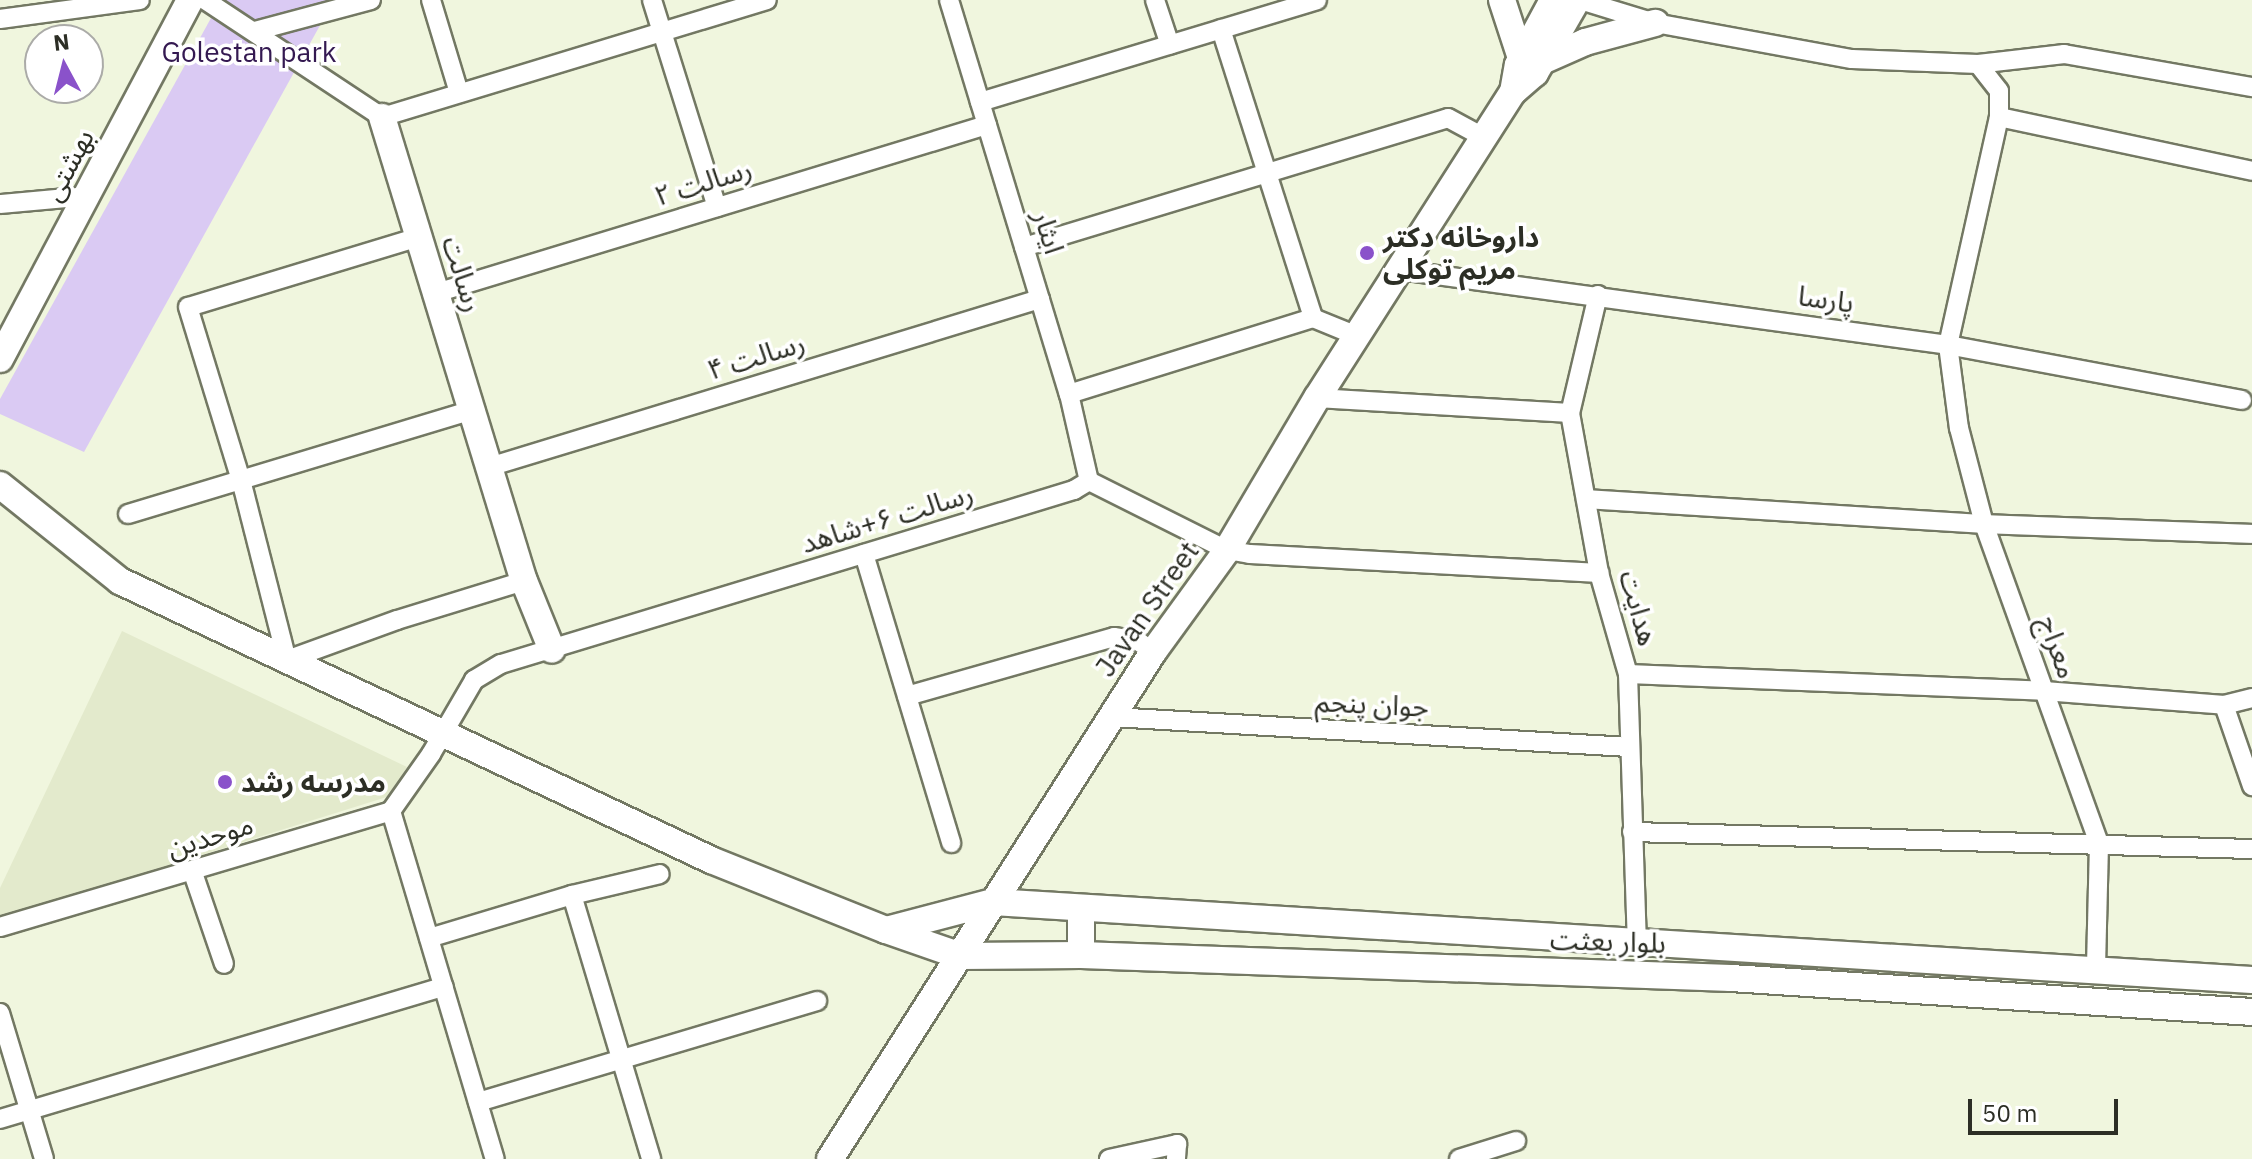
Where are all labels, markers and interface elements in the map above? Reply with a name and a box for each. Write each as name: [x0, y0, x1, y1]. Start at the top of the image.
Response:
north arrow: [24, 24, 104, 104]
text: N: [52, 26, 71, 57]
park label: Golestan park: [161, 35, 337, 69]
street label: بهشتی: [35, 123, 101, 207]
street label: رسالت ۲: [650, 151, 756, 213]
street label: ایثار: [1027, 206, 1071, 258]
place label: داروخانه دکتر مریم توکلی: [1383, 220, 1539, 286]
street label: رسالت: [436, 232, 490, 316]
marker: داروخانه دکتر مریم توکلی: [1358, 244, 1376, 262]
street label: پارسا: [1796, 278, 1856, 320]
street label: رسالت ۴: [703, 325, 809, 387]
street label: رسالت ۶+شاهد: [797, 476, 977, 560]
street label: Javan Street: [1088, 535, 1206, 683]
street label: هدایت: [1613, 567, 1665, 649]
street label: معراج: [2031, 611, 2085, 683]
street label: جوان پنجم: [1314, 684, 1430, 724]
place label: مدرسه رشد: [241, 765, 386, 799]
marker: مدرسه رشد: [216, 773, 234, 791]
street label: موحدین: [163, 807, 257, 865]
street label: بلوار بعثت: [1550, 922, 1666, 960]
scale bar: [1972, 1083, 2122, 1133]
text: 50 m: [1982, 1097, 2037, 1129]

